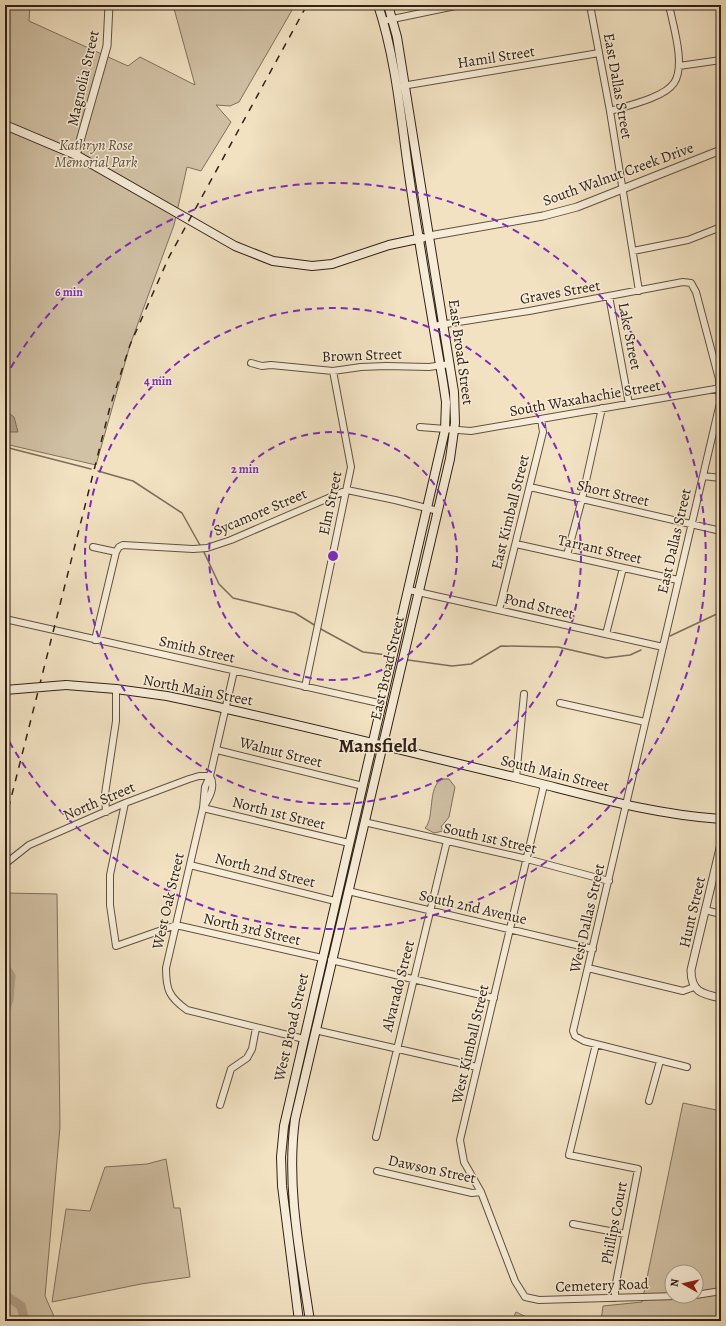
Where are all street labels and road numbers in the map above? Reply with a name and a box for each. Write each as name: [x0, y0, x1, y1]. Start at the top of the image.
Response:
street label: Magnolia Street: [62, 28, 104, 128]
street label: East Dallas Street: [599, 31, 637, 141]
street label: Hamil Street: [456, 41, 536, 73]
street label: South Walnut Creek Drive: [540, 137, 696, 211]
street label: Graves Street: [518, 275, 602, 309]
street label: East Broad Street: [444, 298, 478, 406]
street label: Lake Street: [614, 301, 646, 371]
street label: Brown Street: [322, 344, 403, 366]
street label: South Waxahachie Street: [508, 375, 662, 421]
street label: East Kimball Street: [486, 453, 534, 571]
street label: Elm Street: [313, 469, 347, 537]
street label: Short Street: [575, 475, 651, 511]
street label: Sycamore Street: [210, 483, 310, 541]
street label: East Dallas Street: [652, 486, 696, 596]
street label: Tarrant Street: [556, 530, 644, 568]
street label: Pond Street: [502, 588, 576, 624]
street label: East Broad Street: [365, 614, 409, 722]
street label: Smith Street: [157, 631, 237, 667]
street label: North Main Street: [141, 670, 255, 710]
street label: Walnut Street: [237, 732, 324, 772]
street label: South Main Street: [499, 750, 611, 796]
street label: North Street: [60, 777, 138, 825]
street label: North 1st Street: [230, 792, 328, 834]
street label: South 1st Street: [441, 818, 539, 858]
street label: North 2nd Street: [213, 848, 317, 892]
street label: West Oak Street: [147, 851, 189, 952]
street label: West Dallas Street: [565, 862, 609, 975]
street label: Hunt Street: [674, 874, 710, 950]
street label: South 2nd Avenue: [417, 885, 529, 929]
street label: North 3rd Street: [201, 908, 303, 950]
street label: Alvarado Street: [377, 938, 419, 1035]
street label: West Broad Street: [269, 971, 313, 1084]
street label: West Kimball Street: [446, 983, 493, 1106]
street label: Dawson Street: [386, 1150, 478, 1188]
street label: Phillips Court: [596, 1180, 632, 1266]
street label: Cemetery Road: [555, 1273, 650, 1297]

